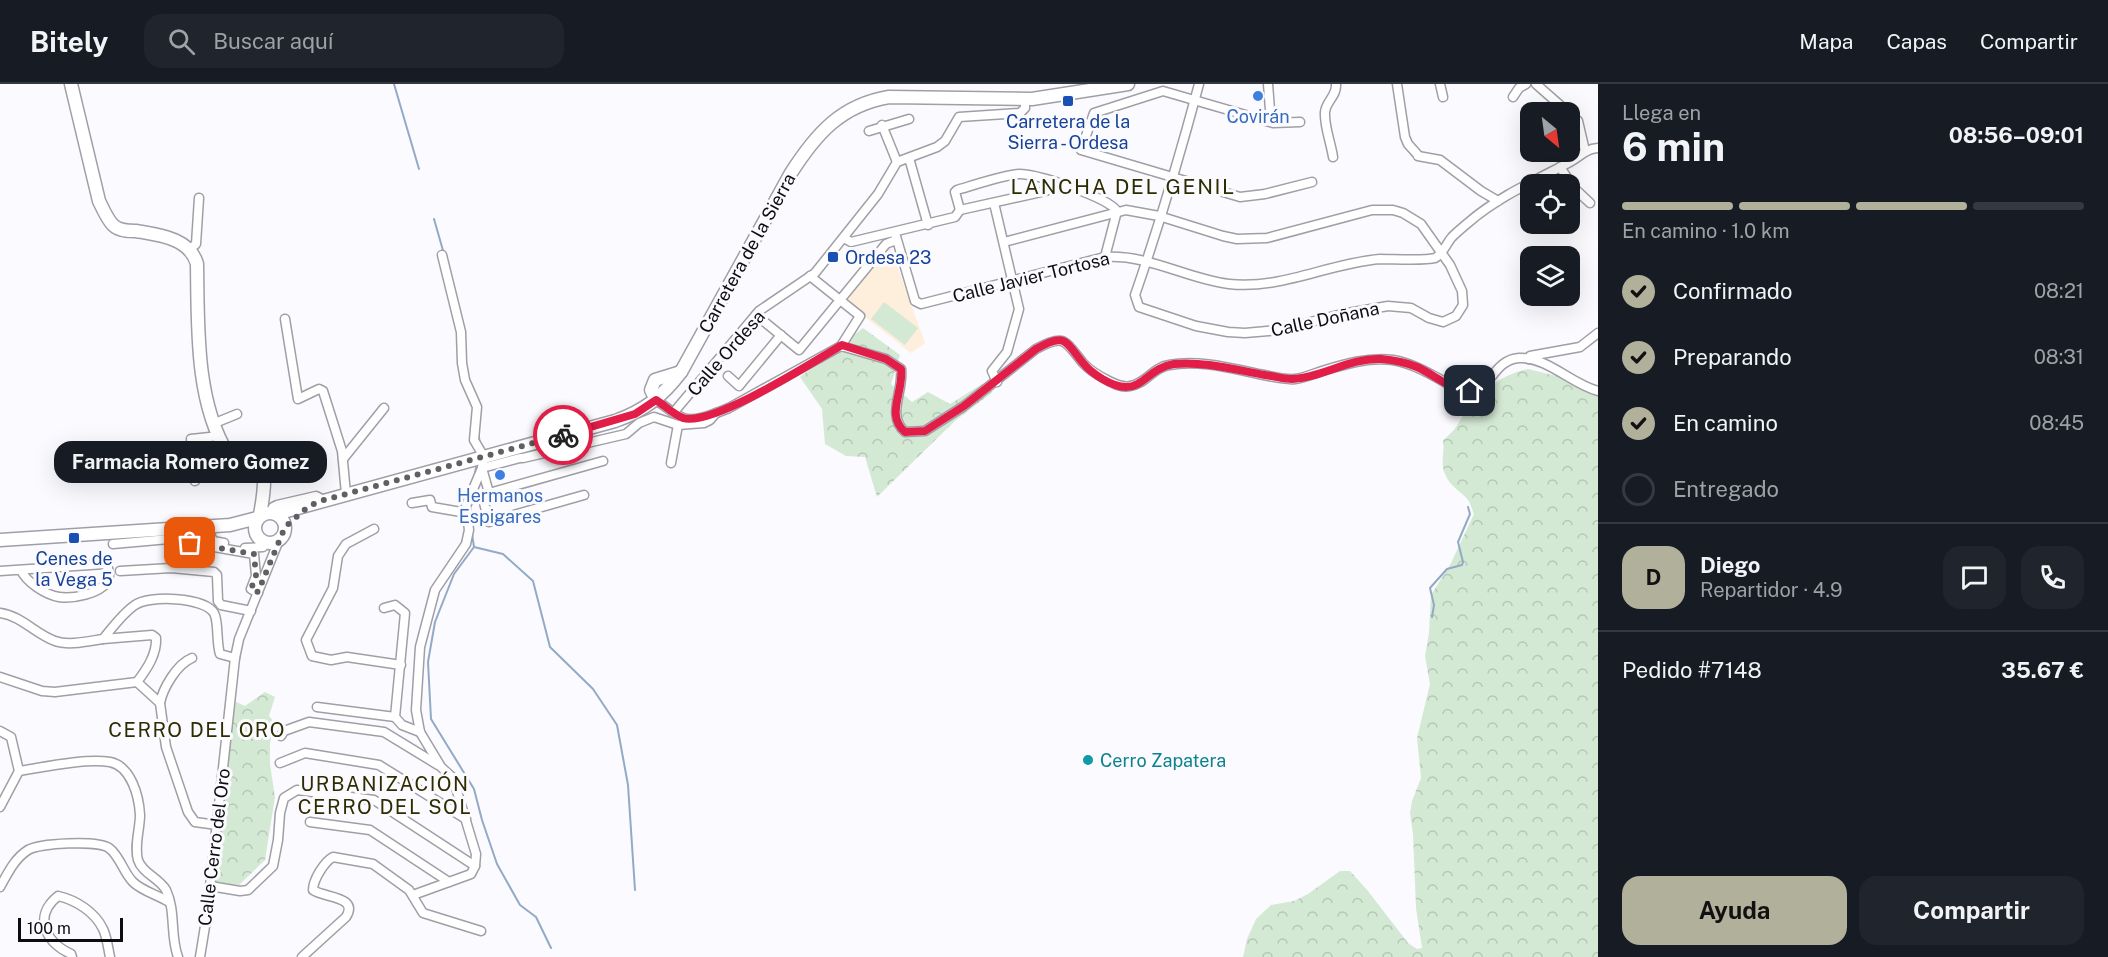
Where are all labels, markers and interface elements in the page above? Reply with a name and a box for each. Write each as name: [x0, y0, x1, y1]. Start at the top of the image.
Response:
search box: [144, 14, 564, 68]
text: Bitely: [30, 25, 108, 58]
icon: search: [165, 25, 198, 58]
text: Buscar aquí: [213, 28, 333, 54]
text: Mapa: [1799, 29, 1853, 54]
text: Capas: [1886, 29, 1947, 54]
text: Compartir: [1980, 29, 2078, 54]
marker: Covirán: [1251, 89, 1265, 103]
marker: Carretera de la Sierra - Ordesa: [1061, 94, 1075, 108]
text: Llega en: [1622, 101, 1701, 125]
north arrow: [1520, 102, 1580, 162]
map controls: [1520, 102, 1580, 306]
place label: Covirán: [1226, 106, 1290, 127]
place label: Carretera de la Sierra - Ordesa: [1006, 111, 1130, 153]
text: 08:56–09:01: [1949, 122, 2084, 148]
text: 6 min: [1622, 124, 1725, 170]
street label: Carretera de la Sierra: [694, 170, 800, 336]
district label: LANCHA DEL GENIL: [1010, 174, 1236, 199]
button: locate: [1520, 174, 1580, 234]
text: En camino · 1.0 km: [1622, 219, 1790, 243]
button: layers: [1520, 246, 1580, 306]
place label: Ordesa 23: [845, 247, 931, 268]
street label: Calle Javier Tortosa: [950, 247, 1112, 307]
marker: Ordesa 23: [826, 250, 840, 264]
icon: check: [1622, 275, 1655, 308]
text: Confirmado: [1673, 278, 1792, 304]
text: 08:21: [2034, 279, 2084, 303]
street label: Calle Doñana: [1269, 297, 1381, 341]
street label: Calle Ordesa: [683, 306, 769, 400]
icon: check: [1622, 341, 1655, 374]
text: Preparando: [1673, 344, 1792, 370]
text: 08:31: [2034, 345, 2084, 369]
pin: [1444, 365, 1495, 416]
icon: home: [1453, 374, 1486, 407]
courier: [533, 405, 593, 465]
icon: check: [1622, 407, 1655, 440]
text: En camino: [1673, 410, 1778, 436]
text: 08:45: [2029, 411, 2084, 435]
icon: bike: [547, 419, 580, 452]
callout: Farmacia Romero Gomez: [54, 441, 326, 483]
text: Farmacia Romero Gomez: [72, 450, 309, 474]
marker: Hermanos Espigares: [493, 468, 507, 482]
text: Entregado: [1673, 476, 1779, 502]
place label: Hermanos Espigares: [457, 485, 543, 527]
pin: [164, 517, 215, 568]
icon: bag: [173, 526, 206, 559]
marker: Cenes de la Vega 5: [67, 531, 81, 545]
button: chat: [1943, 546, 2006, 609]
button: phone: [2021, 546, 2084, 609]
place label: Cenes de la Vega 5: [35, 548, 113, 590]
text: Diego: [1700, 552, 1760, 578]
text: D: [1646, 564, 1661, 590]
text: Repartidor · 4.9: [1700, 578, 1842, 602]
text: Pedido #7148: [1622, 657, 1762, 683]
text: 35.67 €: [2001, 657, 2084, 683]
district label: CERRO DEL ORO: [108, 718, 286, 742]
place label: Cerro Zapatera: [1100, 750, 1226, 771]
marker: Cerro Zapatera: [1081, 753, 1095, 767]
street label: Calle Cerro del Oro: [194, 767, 234, 927]
district label: URBANIZACIÓN CERRO DEL SOL: [298, 771, 472, 819]
button: Ayuda: [1622, 876, 1847, 945]
button: Compartir: [1859, 876, 2084, 945]
scale bar: [18, 915, 123, 942]
text: 100 m: [27, 919, 71, 938]

